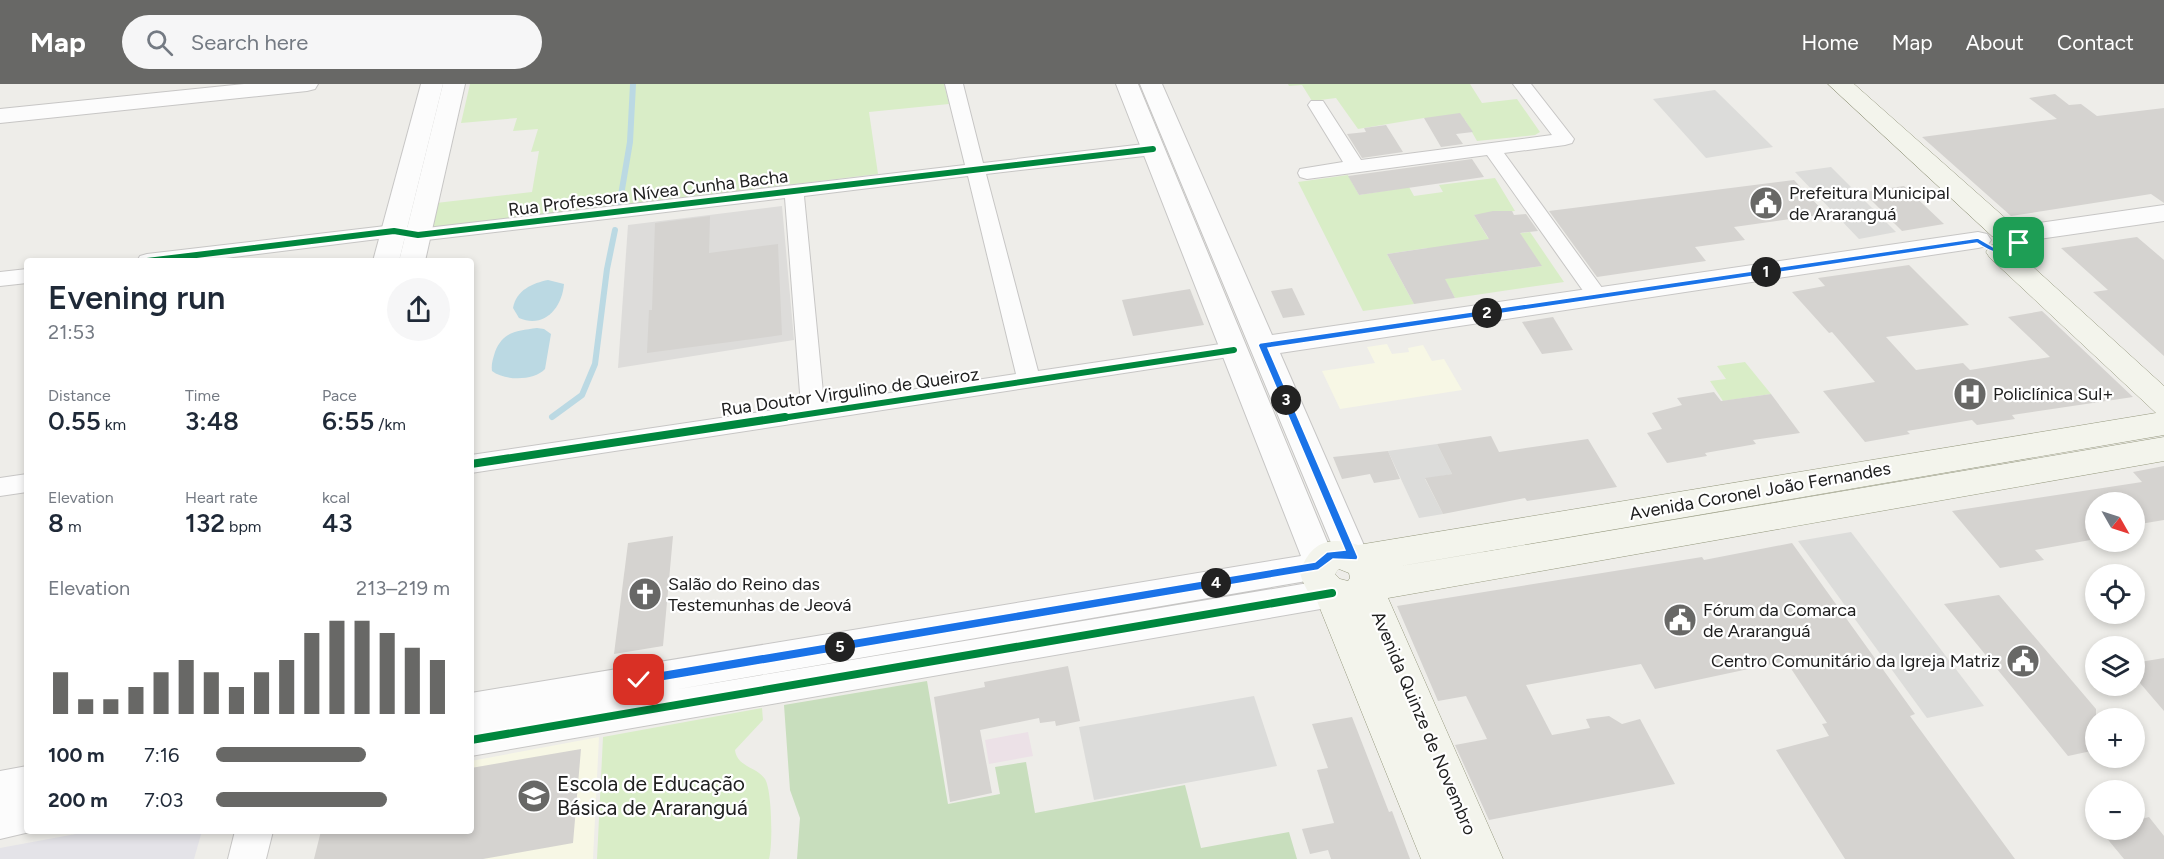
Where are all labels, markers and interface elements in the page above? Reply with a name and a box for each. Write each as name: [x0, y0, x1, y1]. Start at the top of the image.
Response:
search box: [122, 15, 542, 69]
text: Map: [30, 25, 86, 59]
icon: search: [143, 26, 176, 59]
text: Search here: [191, 29, 308, 56]
text: Home: [1802, 30, 1859, 55]
text: Map: [1892, 30, 1933, 55]
text: About: [1966, 30, 2024, 55]
text: Contact: [2057, 30, 2134, 55]
street label: Rua Professora Nívea Cunha Bacha: [507, 165, 789, 221]
place label: Prefeitura Municipal de Araranguá: [1789, 182, 1950, 225]
public building icon: Prefeitura Municipal de Araranguá: [1748, 185, 1784, 221]
pin: [1993, 217, 2044, 268]
icon: arrive: [2002, 226, 2035, 259]
pin: 1: [1751, 257, 1781, 287]
text: 1: [1763, 262, 1769, 281]
text: Evening run: [48, 278, 225, 317]
button: share: [387, 278, 450, 341]
pin: 2: [1472, 298, 1502, 328]
text: 2: [1482, 303, 1492, 322]
text: 21:53: [48, 320, 95, 344]
street label: Rua Doutor Virgulino de Queiroz: [720, 363, 981, 421]
hospital icon: Policlínica Sul+: [1952, 376, 1988, 412]
place label: Policlínica Sul+: [1993, 383, 2114, 405]
pin: 3: [1271, 385, 1301, 415]
text: Distance: [48, 386, 111, 405]
text: Time: [185, 386, 220, 405]
text: Pace: [322, 386, 357, 405]
text: 3: [1282, 390, 1290, 409]
text: 0.55: [48, 405, 101, 437]
text: 3:48: [185, 405, 239, 437]
text: 6:55: [322, 405, 374, 437]
text: km: [101, 415, 126, 434]
text: /km: [374, 415, 406, 434]
street label: Avenida Coronel João Fernandes: [1628, 457, 1892, 525]
text: Elevation: [48, 488, 114, 507]
text: Heart rate: [185, 488, 258, 507]
text: kcal: [322, 488, 350, 507]
north arrow: [2085, 492, 2145, 552]
map controls: [2085, 492, 2145, 840]
text: 8: [48, 507, 64, 539]
text: 132: [185, 507, 225, 539]
text: 43: [322, 507, 353, 539]
text: m: [64, 517, 82, 536]
text: bpm: [225, 517, 261, 536]
button: locate: [2085, 564, 2145, 624]
pin: 4: [1201, 568, 1231, 598]
place label: Salão do Reino das Testemunhas de Jeová: [668, 573, 852, 616]
text: 4: [1211, 573, 1221, 592]
text: Elevation: [48, 576, 130, 600]
text: 213–219 m: [356, 576, 450, 600]
church icon: Salão do Reino das Testemunhas de Jeová: [627, 576, 663, 612]
place label: Fórum da Comarca de Araranguá: [1703, 599, 1856, 642]
public building icon: Fórum da Comarca de Araranguá: [1662, 602, 1698, 638]
street label: Avenida Quinze de Novembro: [1367, 608, 1481, 838]
pin: 5: [825, 632, 855, 662]
button: layers: [2085, 636, 2145, 696]
text: 5: [835, 637, 845, 656]
public building icon: Centro Comunitário da Igreja Matriz: [2005, 643, 2041, 679]
place label: Centro Comunitário da Igreja Matriz: [1711, 650, 2000, 672]
pin: [613, 654, 664, 705]
icon: check: [622, 663, 655, 696]
button: +: [2085, 708, 2145, 768]
text: 100 m: [48, 743, 105, 767]
text: 7:16: [144, 743, 179, 767]
place label: Escola de Educação Básica de Araranguá: [557, 771, 748, 820]
school or university icon: Escola de Educação Básica de Araranguá: [516, 778, 552, 814]
button: −: [2085, 780, 2145, 840]
text: 200 m: [48, 788, 108, 812]
text: 7:03: [144, 788, 184, 812]

